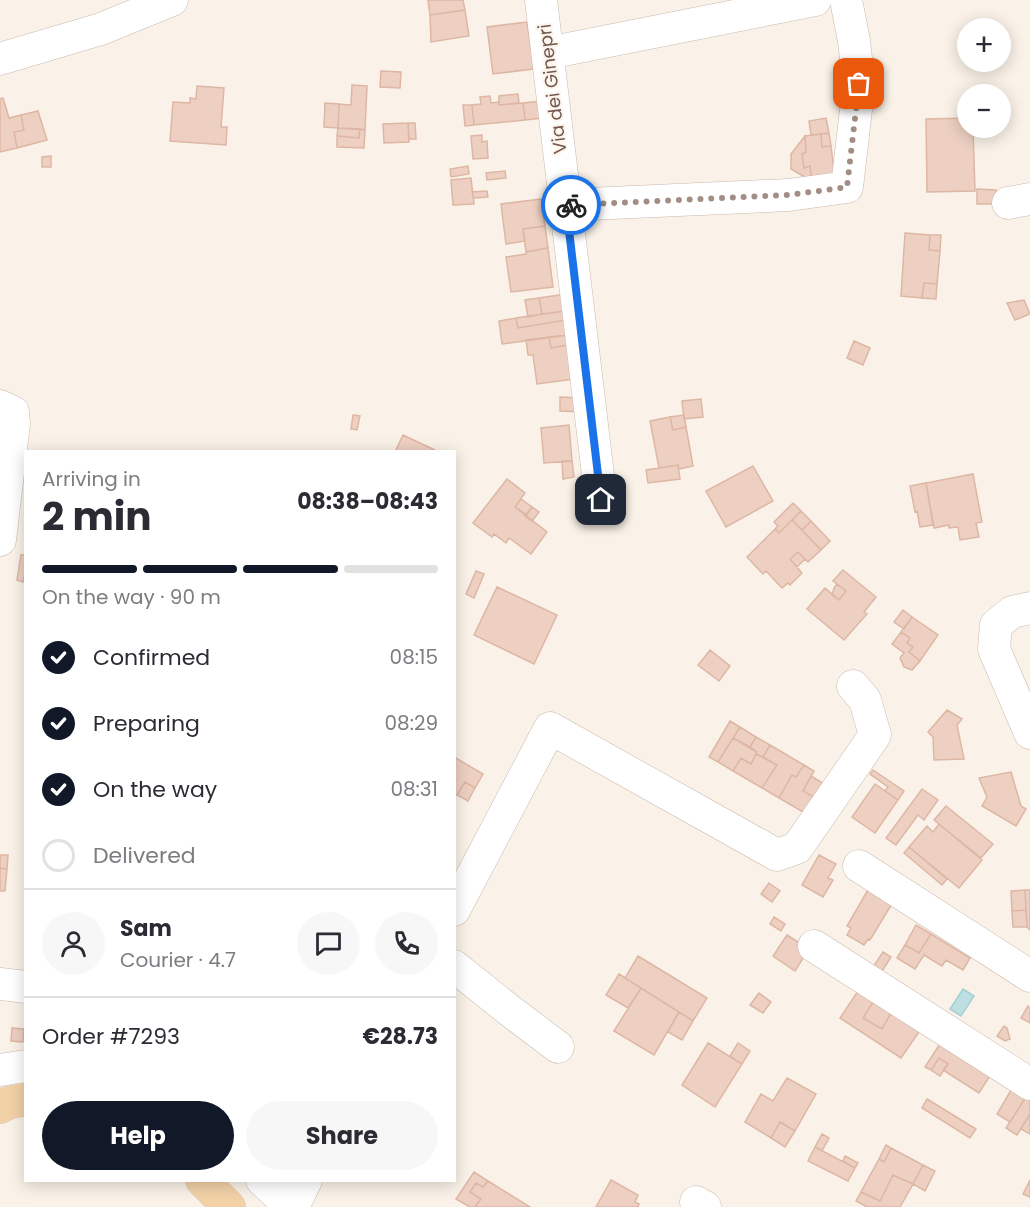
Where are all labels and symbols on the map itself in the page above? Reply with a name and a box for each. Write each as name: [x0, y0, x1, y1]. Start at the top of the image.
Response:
street label: Via dei Ginepri: [532, 23, 572, 155]
pin: [833, 58, 884, 109]
courier: [541, 175, 601, 235]
pin: [575, 474, 626, 525]

